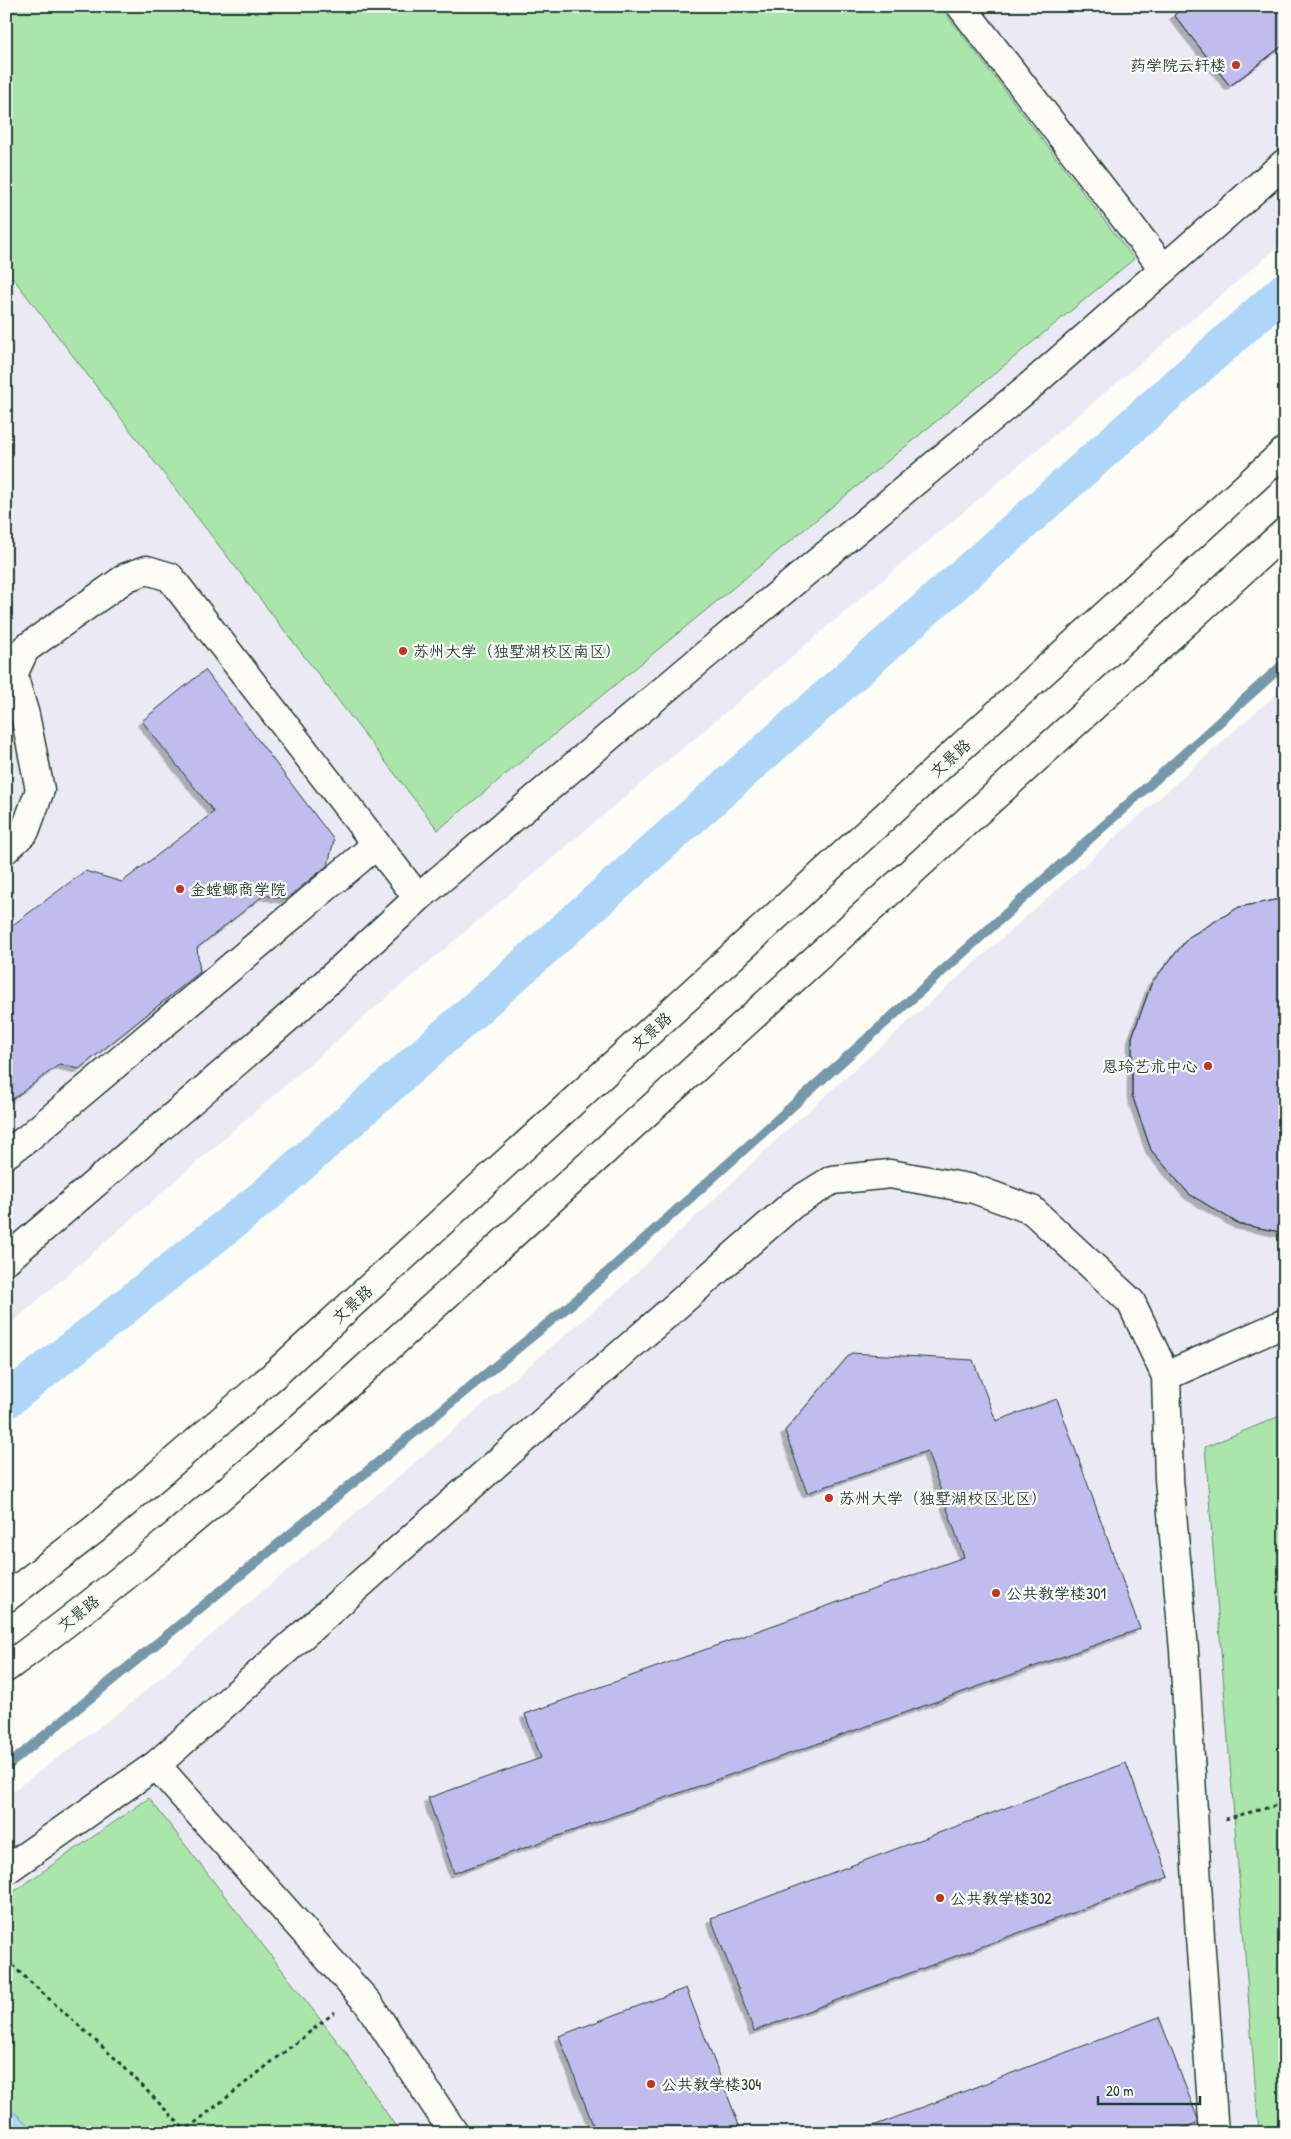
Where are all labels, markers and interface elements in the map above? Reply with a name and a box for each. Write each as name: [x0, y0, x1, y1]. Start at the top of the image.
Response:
place label: 药学院云轩楼: [1130, 54, 1226, 76]
marker: 药学院云轩楼: [1230, 59, 1242, 71]
place label: 苏州大学（独墅湖校区南区）: [413, 640, 621, 662]
marker: 苏州大学（独墅湖校区南区）: [397, 645, 409, 657]
street label: 文景路: [925, 734, 975, 782]
place label: 金螳螂商学院: [190, 878, 286, 900]
marker: 金螳螂商学院: [174, 883, 186, 895]
street label: 文景路: [626, 1007, 676, 1055]
place label: 恩玲艺术中心: [1102, 1055, 1198, 1077]
marker: 恩玲艺术中心: [1202, 1060, 1214, 1072]
street label: 文景路: [327, 1280, 377, 1328]
place label: 苏州大学（独墅湖校区北区）: [839, 1487, 1047, 1509]
marker: 苏州大学（独墅湖校区北区）: [823, 1492, 835, 1504]
place label: 公共教学楼301: [1006, 1582, 1106, 1604]
marker: 公共教学楼301: [990, 1587, 1002, 1599]
street label: 文景路: [52, 1590, 104, 1636]
place label: 公共教学楼302: [950, 1887, 1052, 1909]
marker: 公共教学楼302: [934, 1892, 946, 1904]
place label: 公共教学楼304: [661, 2073, 761, 2095]
scale bar: [1098, 2074, 1201, 2106]
marker: 公共教学楼304: [645, 2078, 657, 2090]
text: 20 m: [1106, 2080, 1133, 2101]

